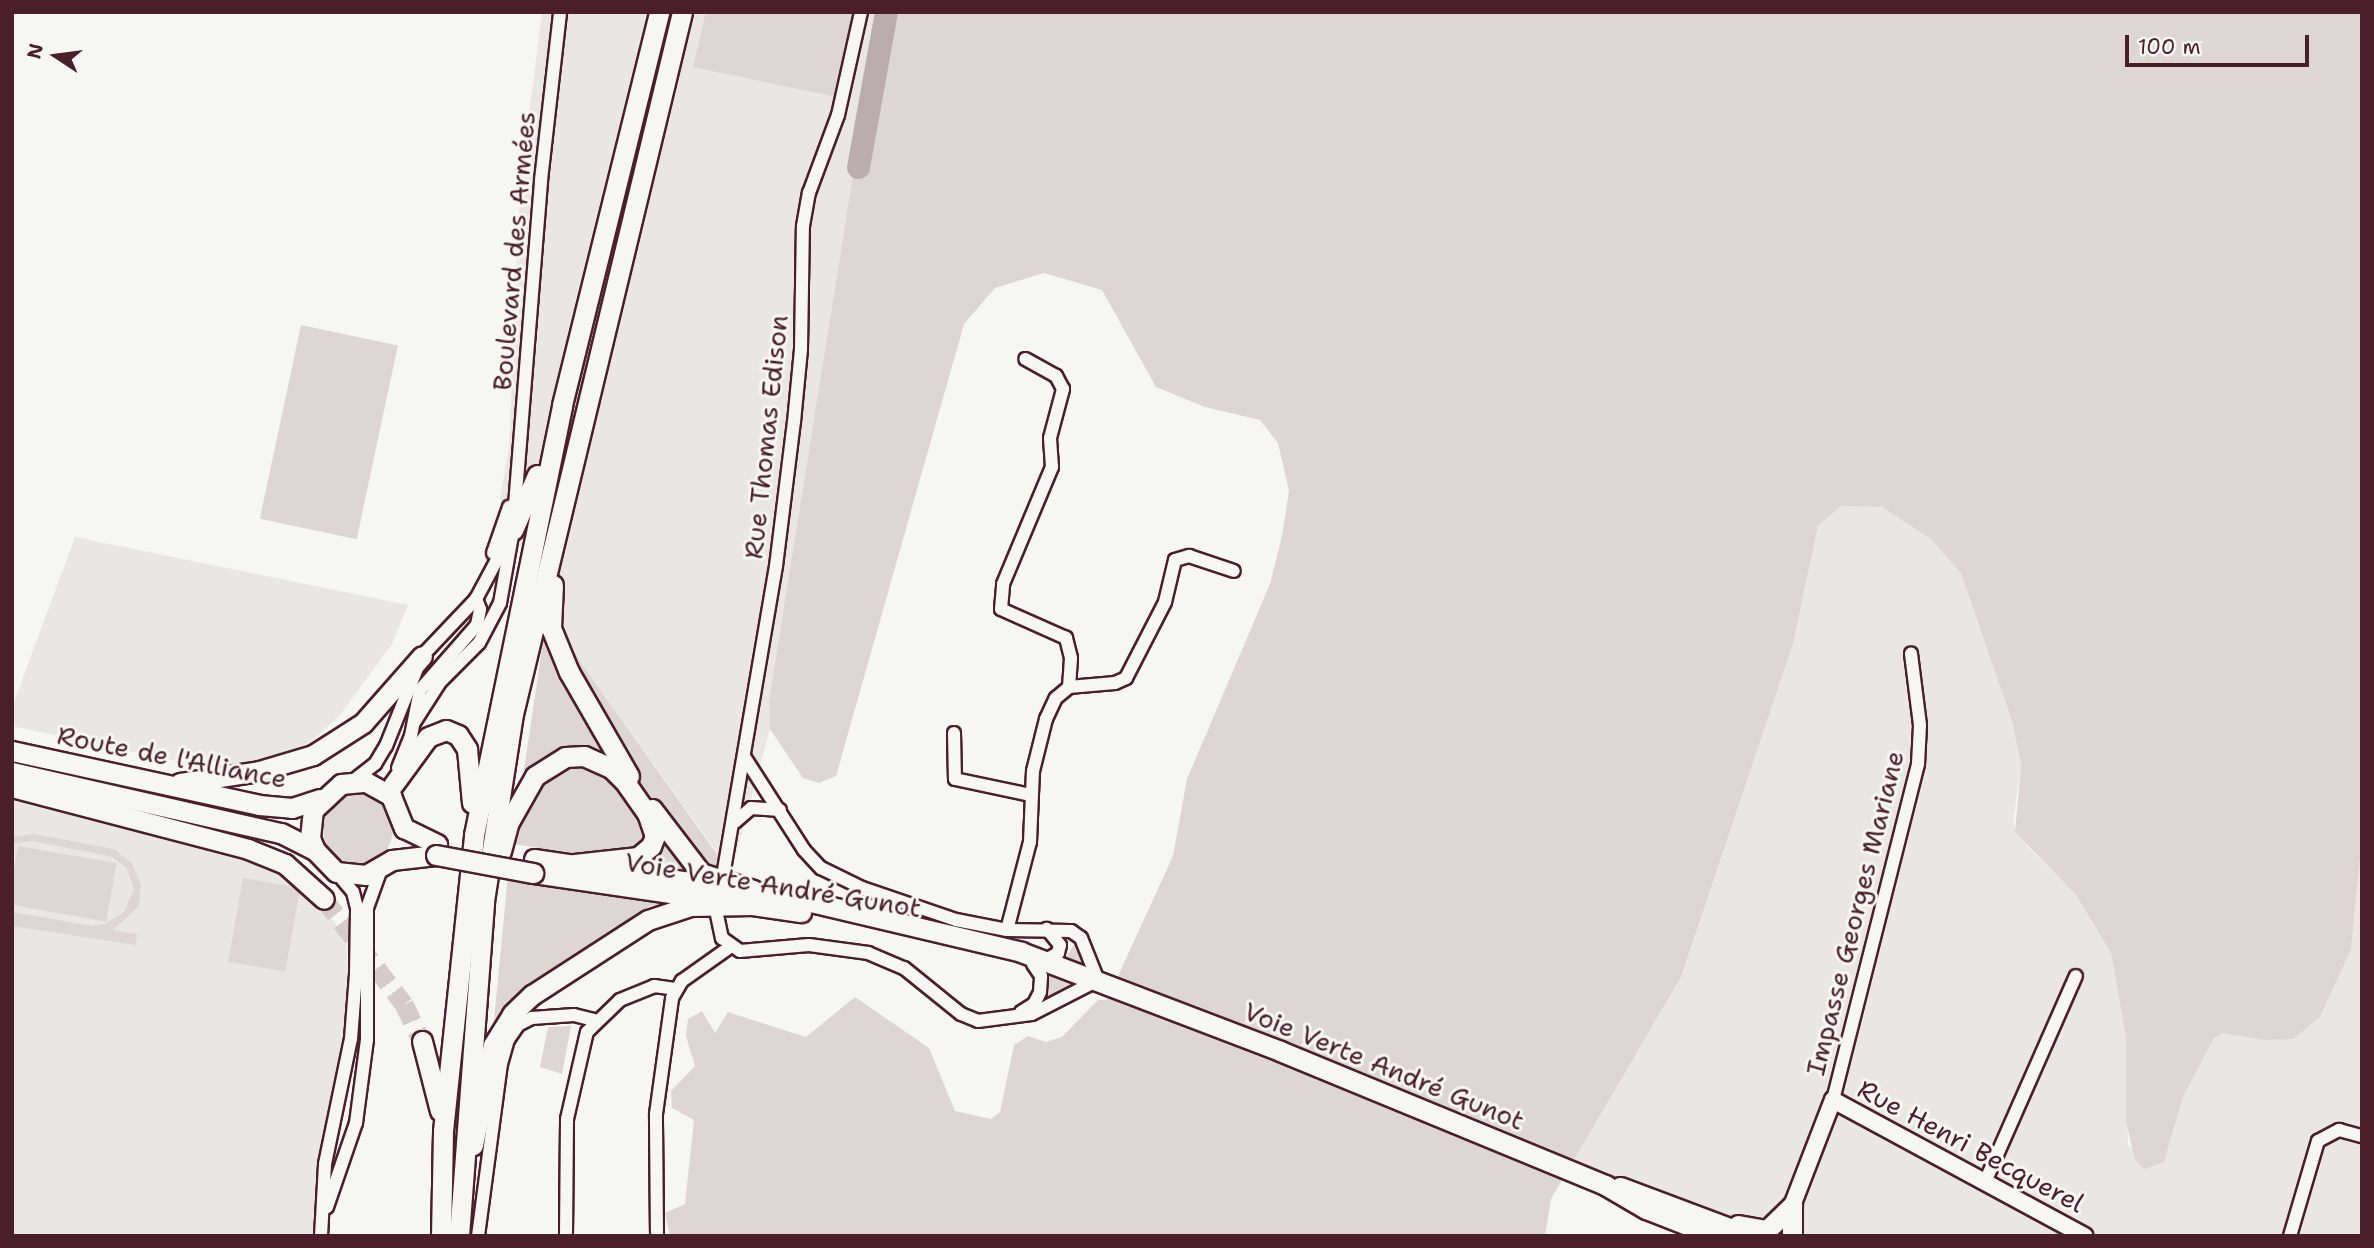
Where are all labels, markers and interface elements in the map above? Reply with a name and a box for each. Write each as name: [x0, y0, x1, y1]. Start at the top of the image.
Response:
north arrow: [21, 21, 91, 91]
scale bar: [2129, 21, 2313, 65]
text: 100 m: [2138, 33, 2201, 61]
text: N: [21, 41, 49, 61]
street label: Boulevard des Armées: [486, 110, 542, 392]
street label: Rue Thomas Edison: [738, 314, 794, 560]
street label: Route de l'Alliance: [55, 719, 289, 795]
street label: Impasse Georges Mariane: [1800, 747, 1910, 1079]
street label: Voie Verte André Gunot: [623, 846, 923, 924]
street label: Voie Verte André Gunot: [1239, 995, 1529, 1137]
street label: Rue Henri Becquerel: [1852, 1073, 2090, 1219]

